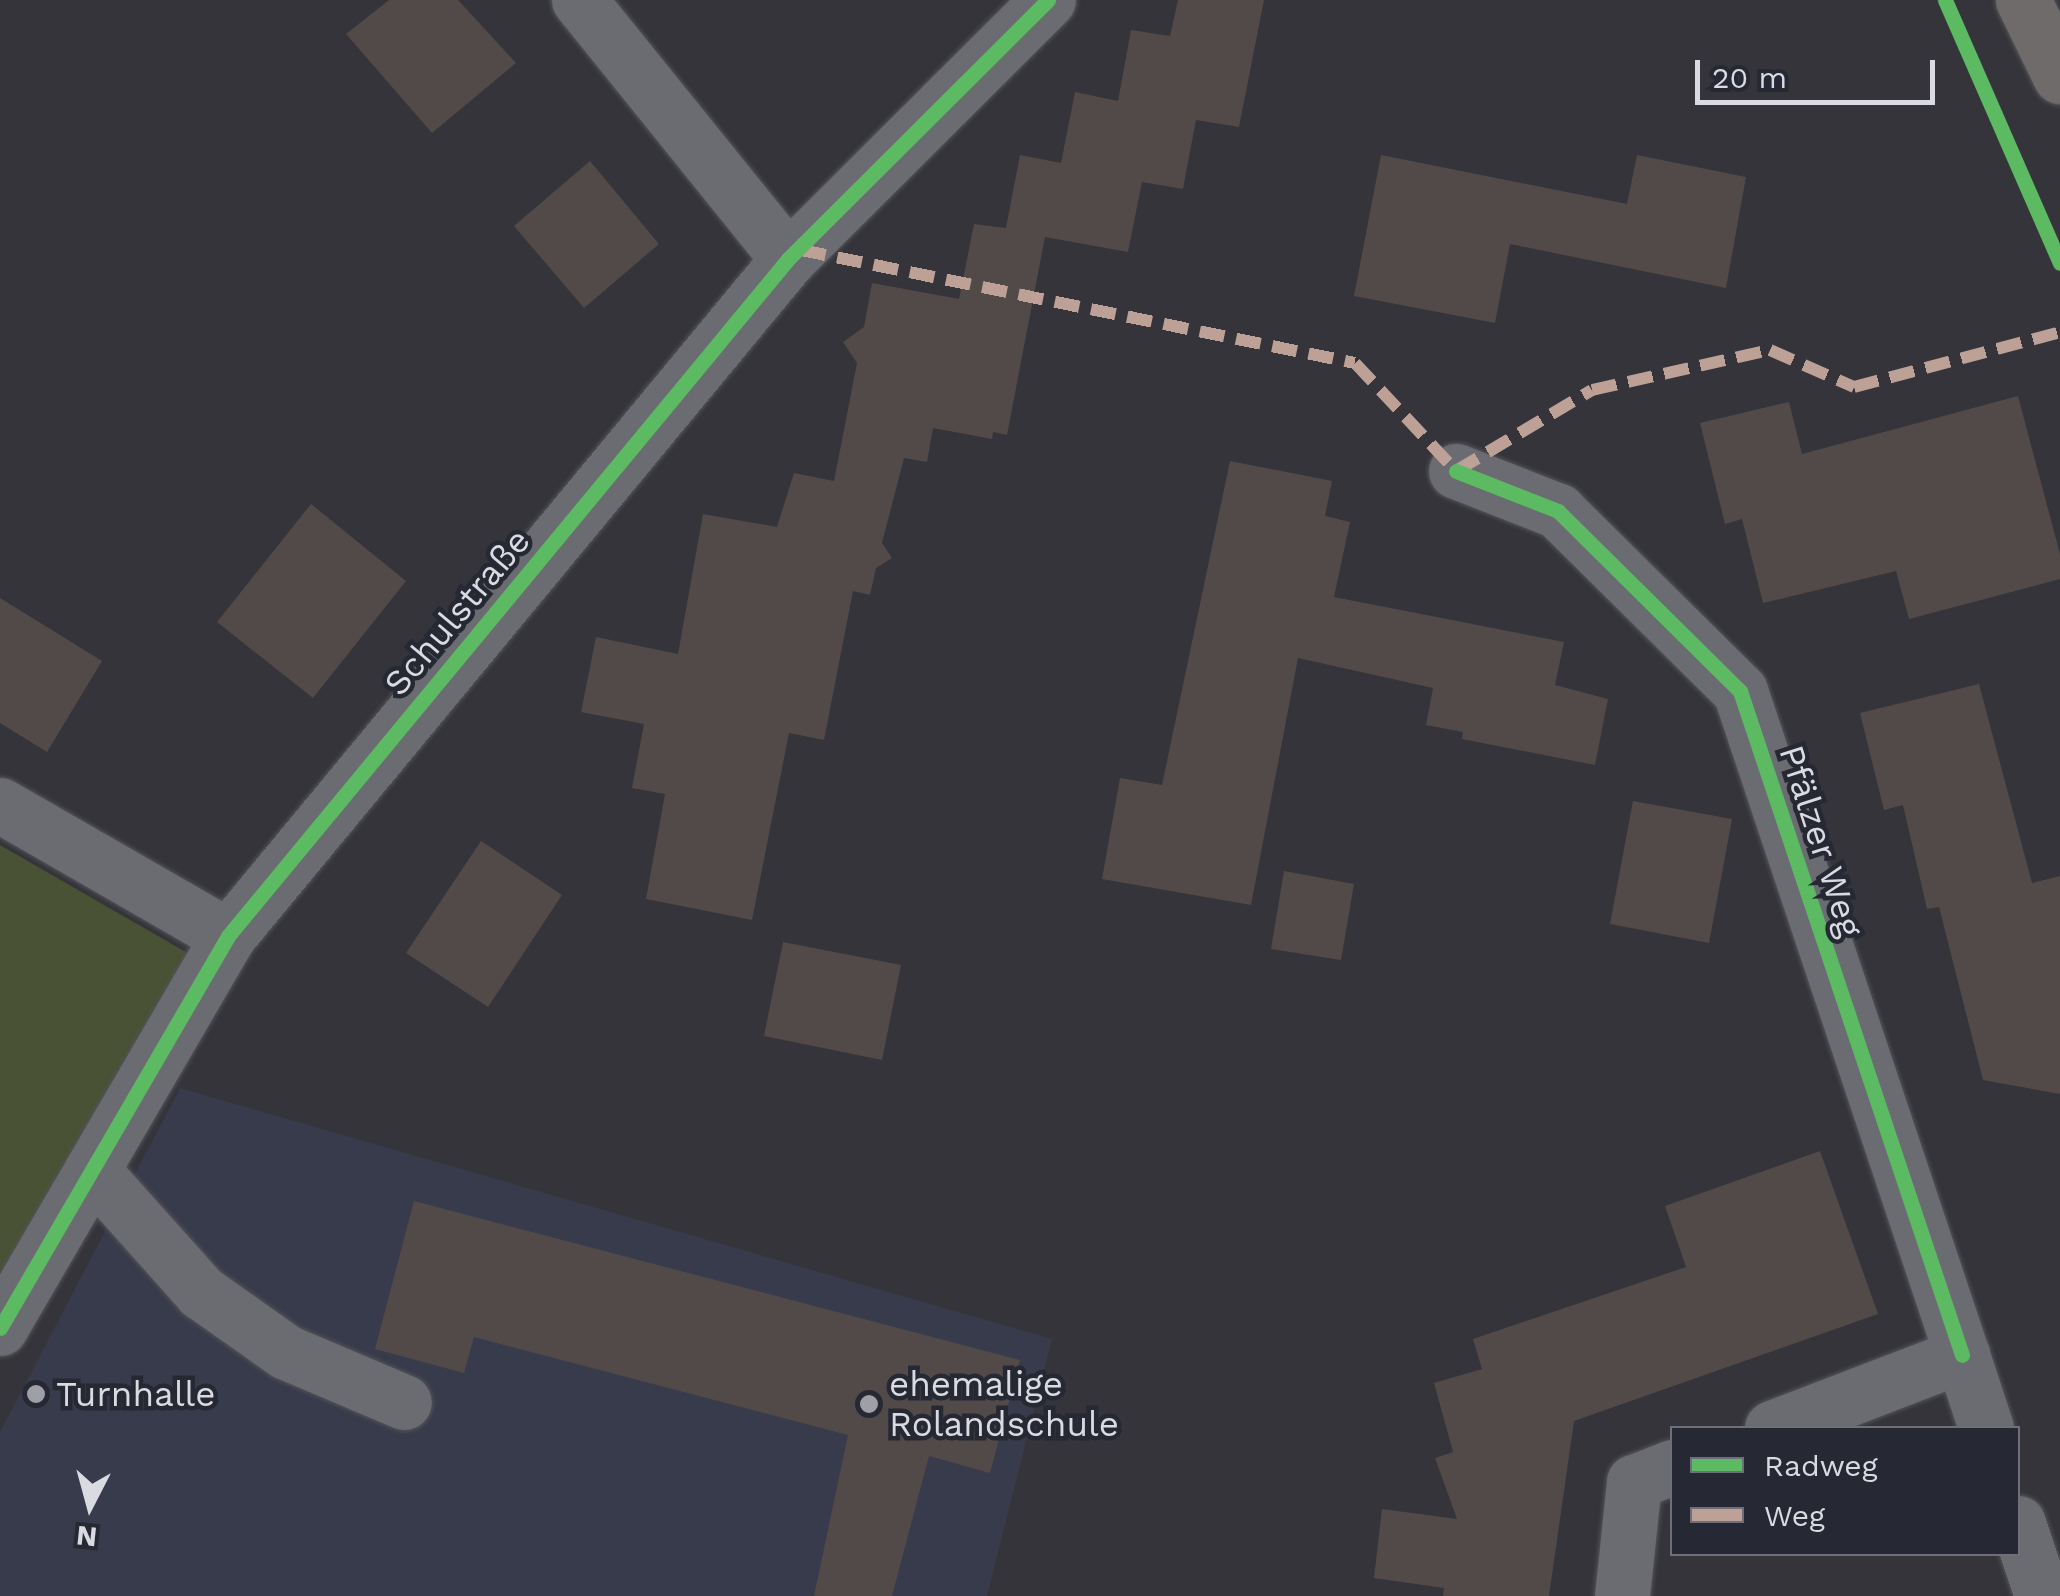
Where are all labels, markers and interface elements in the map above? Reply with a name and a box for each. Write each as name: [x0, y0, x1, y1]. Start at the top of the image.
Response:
scale bar: [1700, 40, 1940, 102]
text: 20 m: [1712, 60, 1787, 95]
street label: Schulstraße: [375, 520, 539, 704]
street label: Pfälzer Weg: [1770, 739, 1872, 943]
place label: ehemalige Rolandschule: [889, 1363, 1119, 1445]
place label: Turnhalle: [56, 1373, 215, 1415]
marker: Turnhalle: [25, 1383, 47, 1405]
marker: ehemalige Rolandschule: [858, 1393, 880, 1415]
legend: [1670, 1426, 2020, 1556]
text: Radweg: [1764, 1448, 1878, 1483]
north arrow: [40, 1456, 140, 1556]
text: Weg: [1764, 1498, 1825, 1533]
text: N: [75, 1519, 99, 1554]

